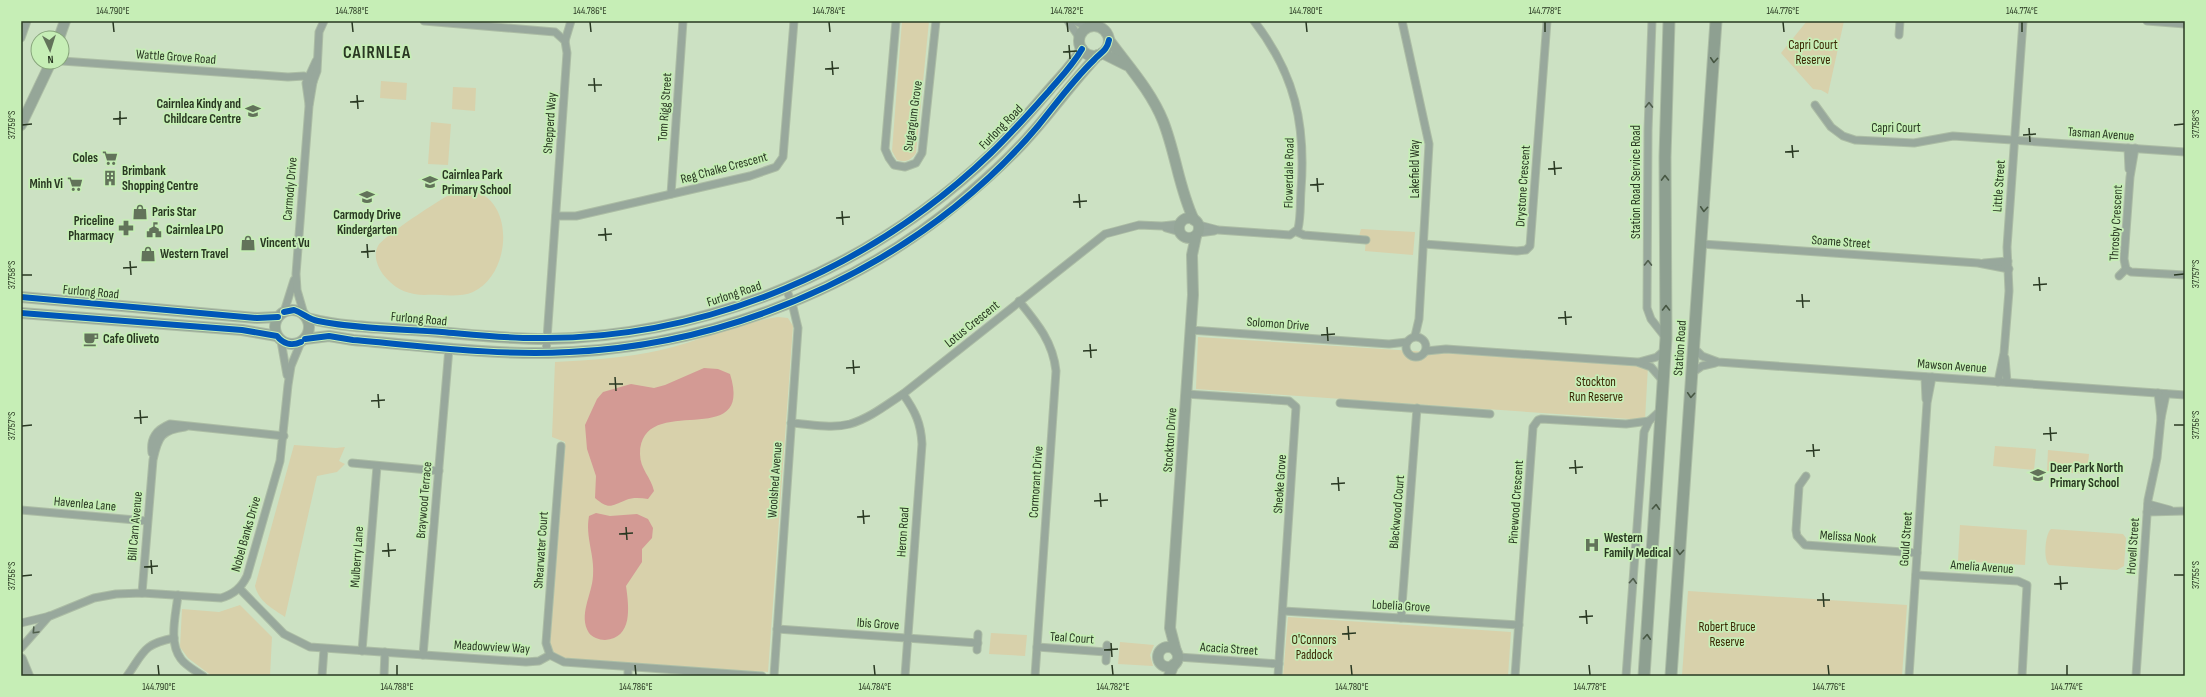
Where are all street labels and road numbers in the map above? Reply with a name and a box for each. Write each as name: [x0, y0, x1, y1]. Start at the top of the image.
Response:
street label: Wattle Grove Road: [136, 46, 216, 68]
street label: Tom Rigg Street: [655, 72, 675, 142]
street label: Sugargum Grove: [900, 80, 926, 152]
street label: Shepperd Way: [540, 92, 560, 154]
street label: Furlong Road: [976, 101, 1026, 153]
street label: Capri Court: [1871, 120, 1921, 136]
street label: Tasman Avenue: [2067, 124, 2135, 144]
street label: Station Road Service Road: [1628, 125, 1644, 239]
street label: Flowerdale Road: [1280, 138, 1298, 208]
street label: Lakefield Way: [1407, 140, 1423, 198]
street label: Drystone Crescent: [1512, 145, 1534, 227]
street label: Reg Chalke Crescent: [679, 149, 769, 187]
street label: Carmody Drive: [279, 157, 301, 221]
street label: Little Street: [1989, 159, 2009, 213]
street label: Throsby Crescent: [2106, 184, 2126, 262]
street label: Soame Street: [1811, 232, 1871, 252]
street label: Furlong Road: [705, 278, 763, 310]
street label: Furlong Road: [62, 282, 120, 302]
street label: Lotus Crescent: [941, 297, 1003, 351]
street label: Furlong Road: [390, 309, 448, 329]
street label: Solomon Drive: [1246, 314, 1310, 334]
street label: Station Road: [1670, 320, 1690, 376]
street label: Mawson Avenue: [1917, 356, 1987, 376]
street label: Stockton Drive: [1160, 407, 1180, 473]
street label: Woolshed Avenue: [764, 441, 786, 519]
street label: Cormorant Drive: [1026, 446, 1046, 518]
street label: Sheoke Grove: [1270, 454, 1290, 514]
street label: Pinewood Crescent: [1505, 460, 1527, 544]
street label: Braywood Terrace: [413, 461, 435, 539]
street label: Blackwood Court: [1386, 475, 1408, 549]
street label: Bill Carn Avenue: [124, 491, 146, 561]
street label: Havenlea Lane: [53, 493, 117, 515]
street label: Nobel Banks Drive: [228, 494, 264, 574]
street label: Heron Road: [893, 506, 913, 558]
street label: Shearwater Court: [530, 511, 552, 589]
street label: Gould Street: [1896, 511, 1916, 567]
street label: Hovell Street: [2123, 517, 2143, 575]
street label: Mulberry Lane: [347, 526, 367, 588]
street label: Melissa Nook: [1819, 527, 1877, 547]
street label: Amelia Avenue: [1949, 557, 2014, 577]
street label: Lobelia Grove: [1371, 596, 1431, 616]
street label: Ibis Grove: [856, 615, 900, 633]
street label: Teal Court: [1049, 628, 1095, 648]
street label: Meadowview Way: [454, 637, 530, 657]
street label: Acacia Street: [1199, 639, 1258, 659]

